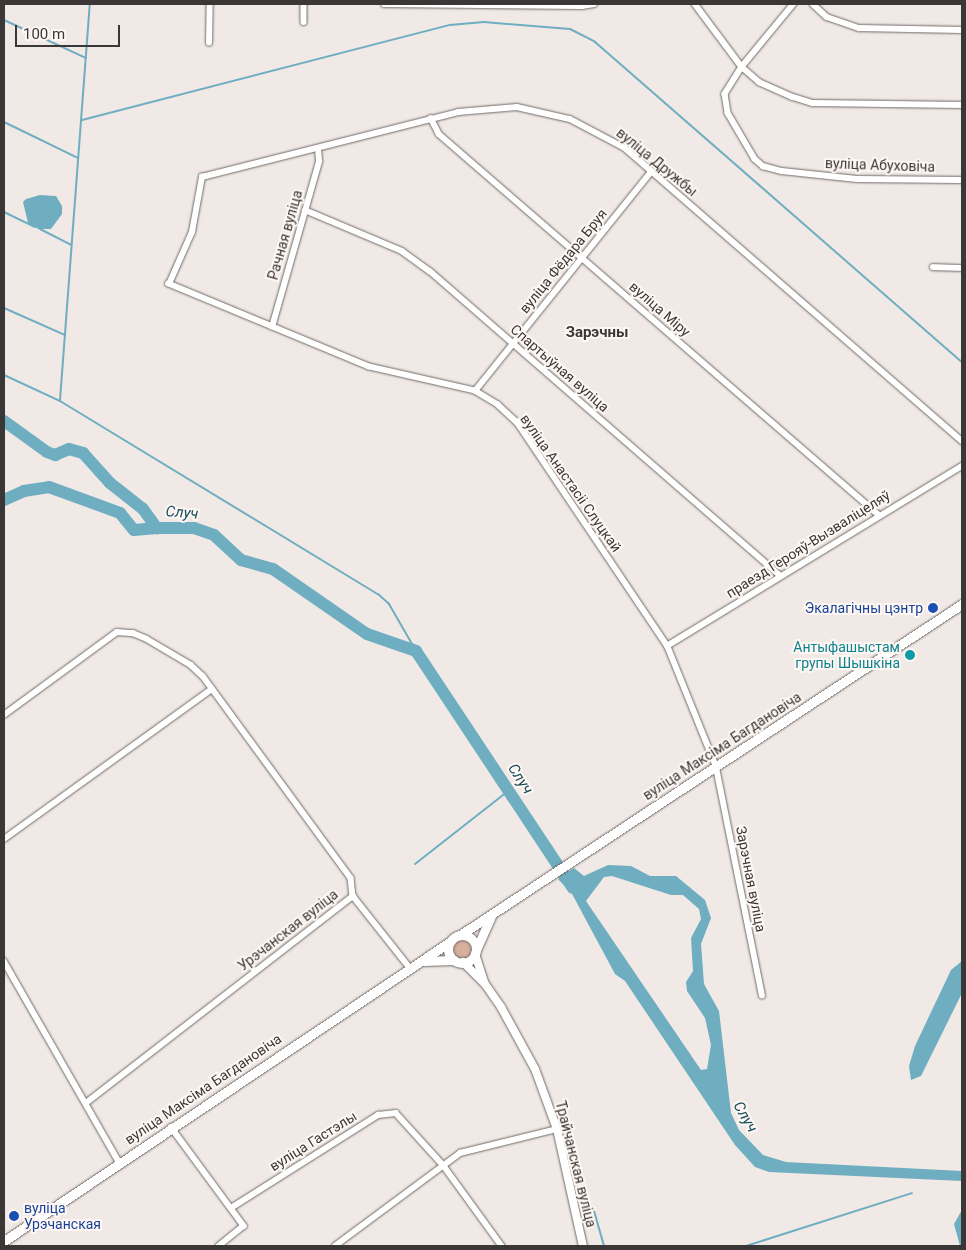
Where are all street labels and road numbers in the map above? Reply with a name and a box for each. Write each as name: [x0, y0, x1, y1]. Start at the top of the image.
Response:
street label: вуліца Дружбы: [613, 124, 701, 200]
street label: вуліца Абуховіча: [825, 155, 935, 175]
street label: Рачная вуліца: [264, 188, 306, 282]
street label: вуліца Фёдара Бруя: [516, 205, 610, 317]
street label: вуліца Міру: [626, 278, 694, 340]
street label: Спартыўная вуліца: [507, 321, 613, 415]
street label: вуліца Анастасіі Слуцкай: [517, 411, 625, 555]
street label: праезд Герояў-Вызваліцеляў: [723, 487, 893, 601]
street label: вуліца Максіма Багдановіча: [640, 688, 804, 804]
street label: Зарэчная вуліца: [733, 825, 769, 933]
street label: Урэчанская вуліца: [235, 886, 341, 974]
street label: вуліца Максіма Багдановіча: [121, 1030, 285, 1148]
street label: Трайчанская вуліца: [552, 1099, 600, 1229]
street label: вуліца Гастэлы: [266, 1107, 360, 1175]

